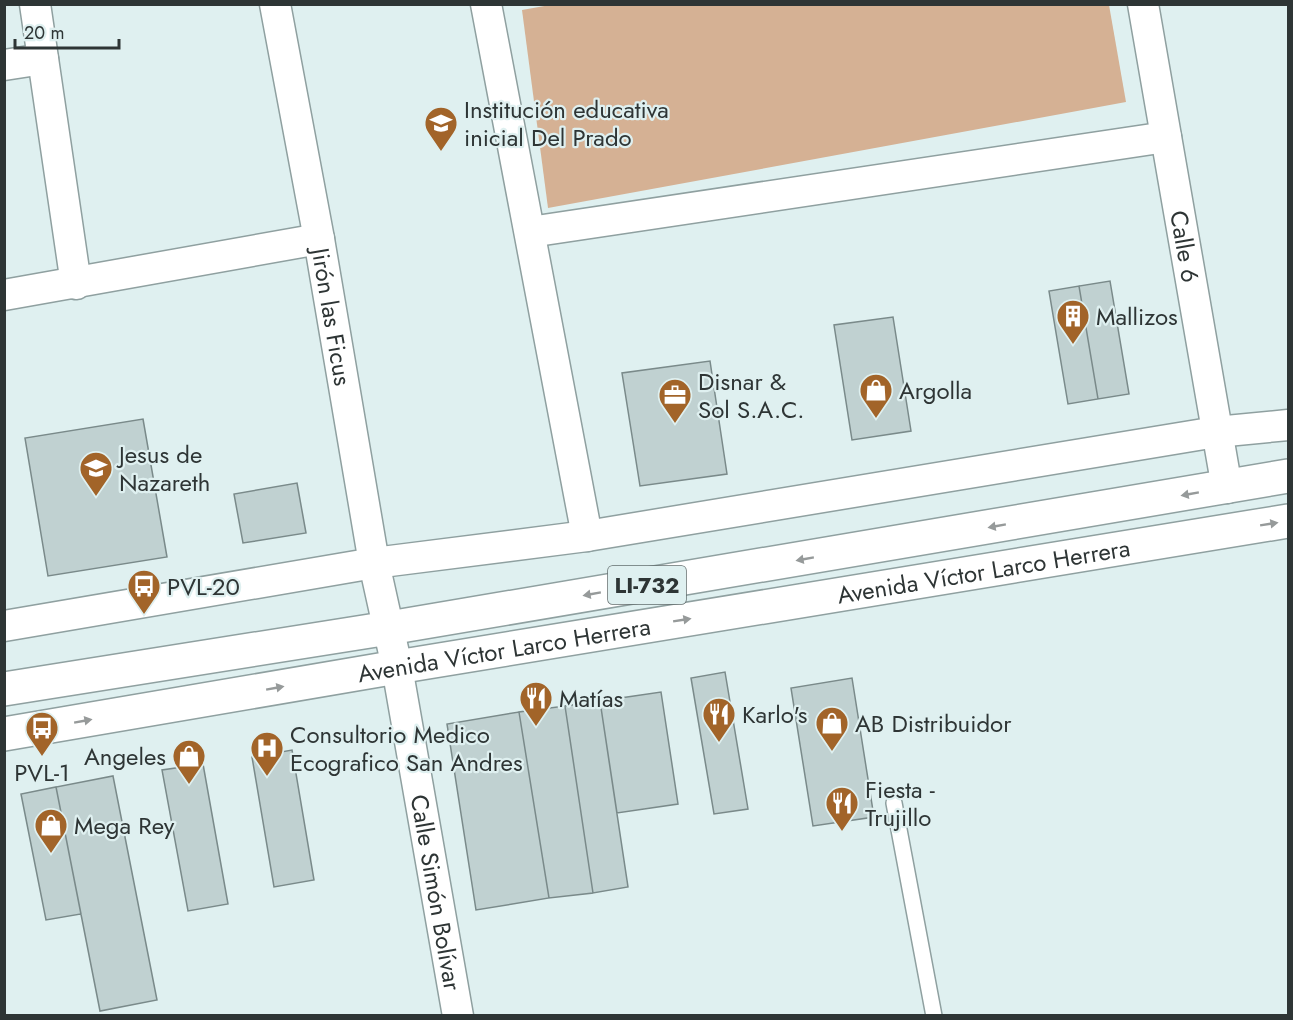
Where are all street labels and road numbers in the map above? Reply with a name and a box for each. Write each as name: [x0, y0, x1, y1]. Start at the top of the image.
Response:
street label: Calle 6: [1162, 208, 1209, 285]
street label: Jirón las Ficus: [303, 242, 361, 388]
street label: Avenida Víctor Larco Herrera: [835, 530, 1133, 612]
road number: LI-732: [608, 566, 686, 604]
street label: Avenida Víctor Larco Herrera: [355, 608, 653, 691]
street label: Calle Simón Bolívar: [402, 792, 471, 994]

